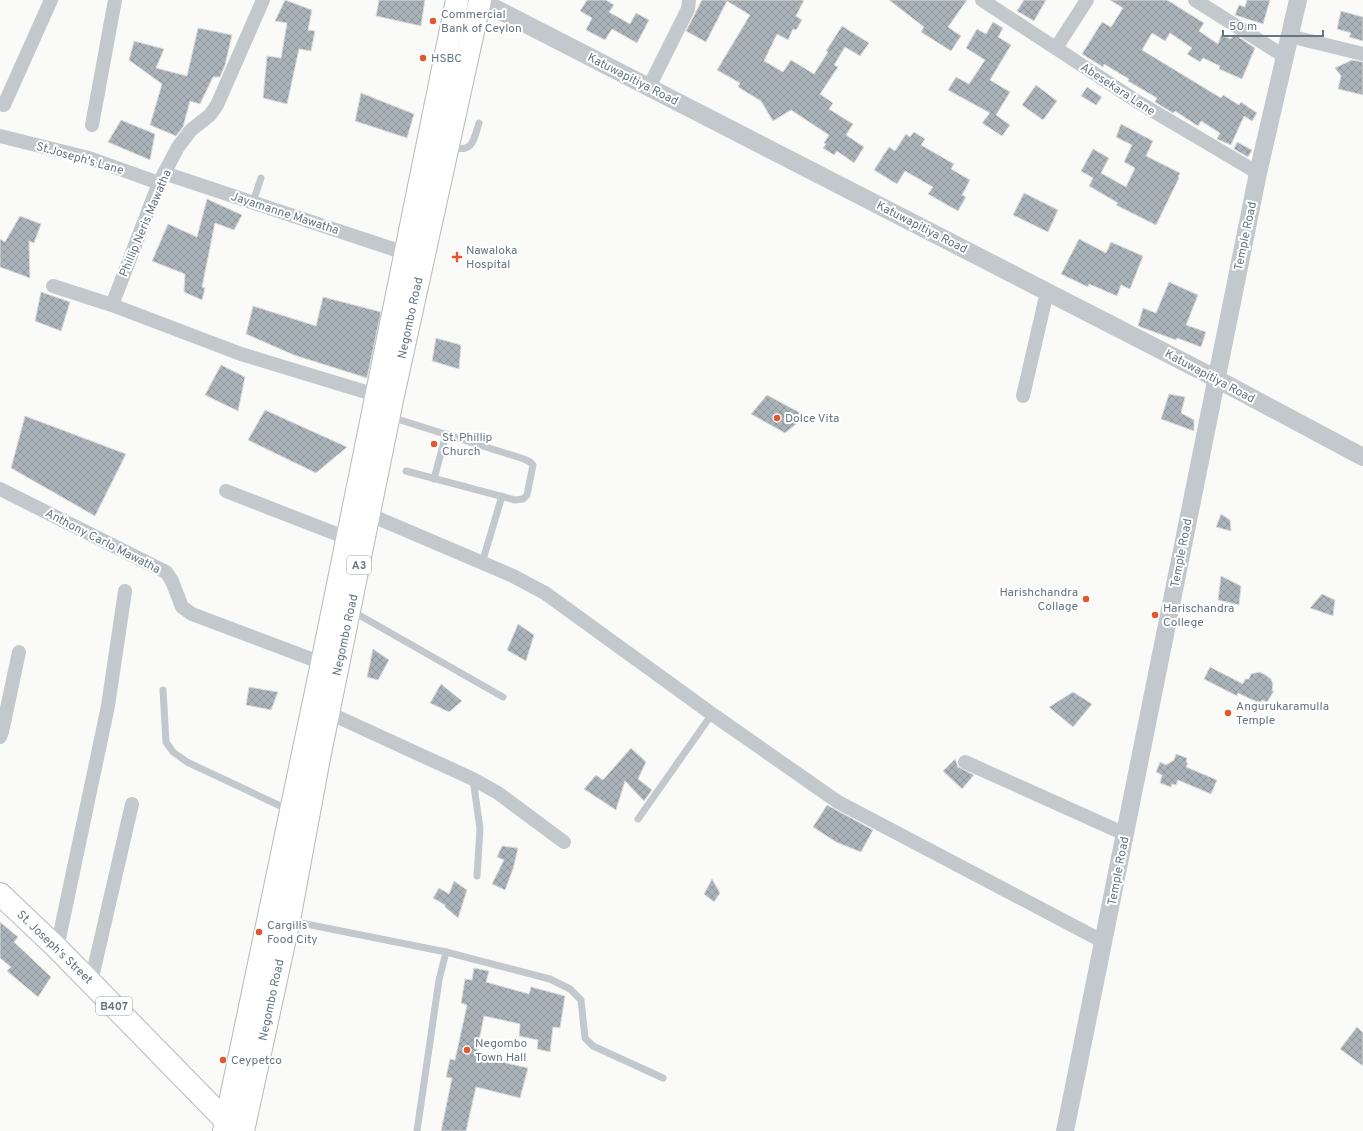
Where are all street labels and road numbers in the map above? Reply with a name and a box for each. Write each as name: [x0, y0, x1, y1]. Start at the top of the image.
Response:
street label: Katuwapitiya Road: [584, 50, 681, 110]
street label: Abesekara Lane: [1077, 60, 1158, 120]
street label: St.Joseph's Lane: [34, 139, 125, 179]
street label: Phillip Neris Mawatha: [116, 167, 176, 279]
street label: Jayamanne Mawatha: [229, 189, 341, 239]
street label: Katuwapitiya Road: [873, 198, 970, 258]
street label: Temple Road: [1231, 200, 1261, 272]
street label: Negombo Road: [395, 276, 427, 360]
street label: Katuwapitiya Road: [1162, 346, 1257, 407]
street label: Anthony Carlo Mawatha: [42, 506, 163, 578]
street label: Temple Road: [1167, 517, 1196, 589]
road number: A3: [347, 556, 371, 574]
street label: Negombo Road: [330, 593, 362, 677]
street label: Temple Road: [1104, 835, 1133, 907]
street label: St. Joseph's Street: [13, 907, 96, 988]
street label: Negombo Road: [256, 958, 288, 1042]
road number: B407: [96, 997, 132, 1015]

